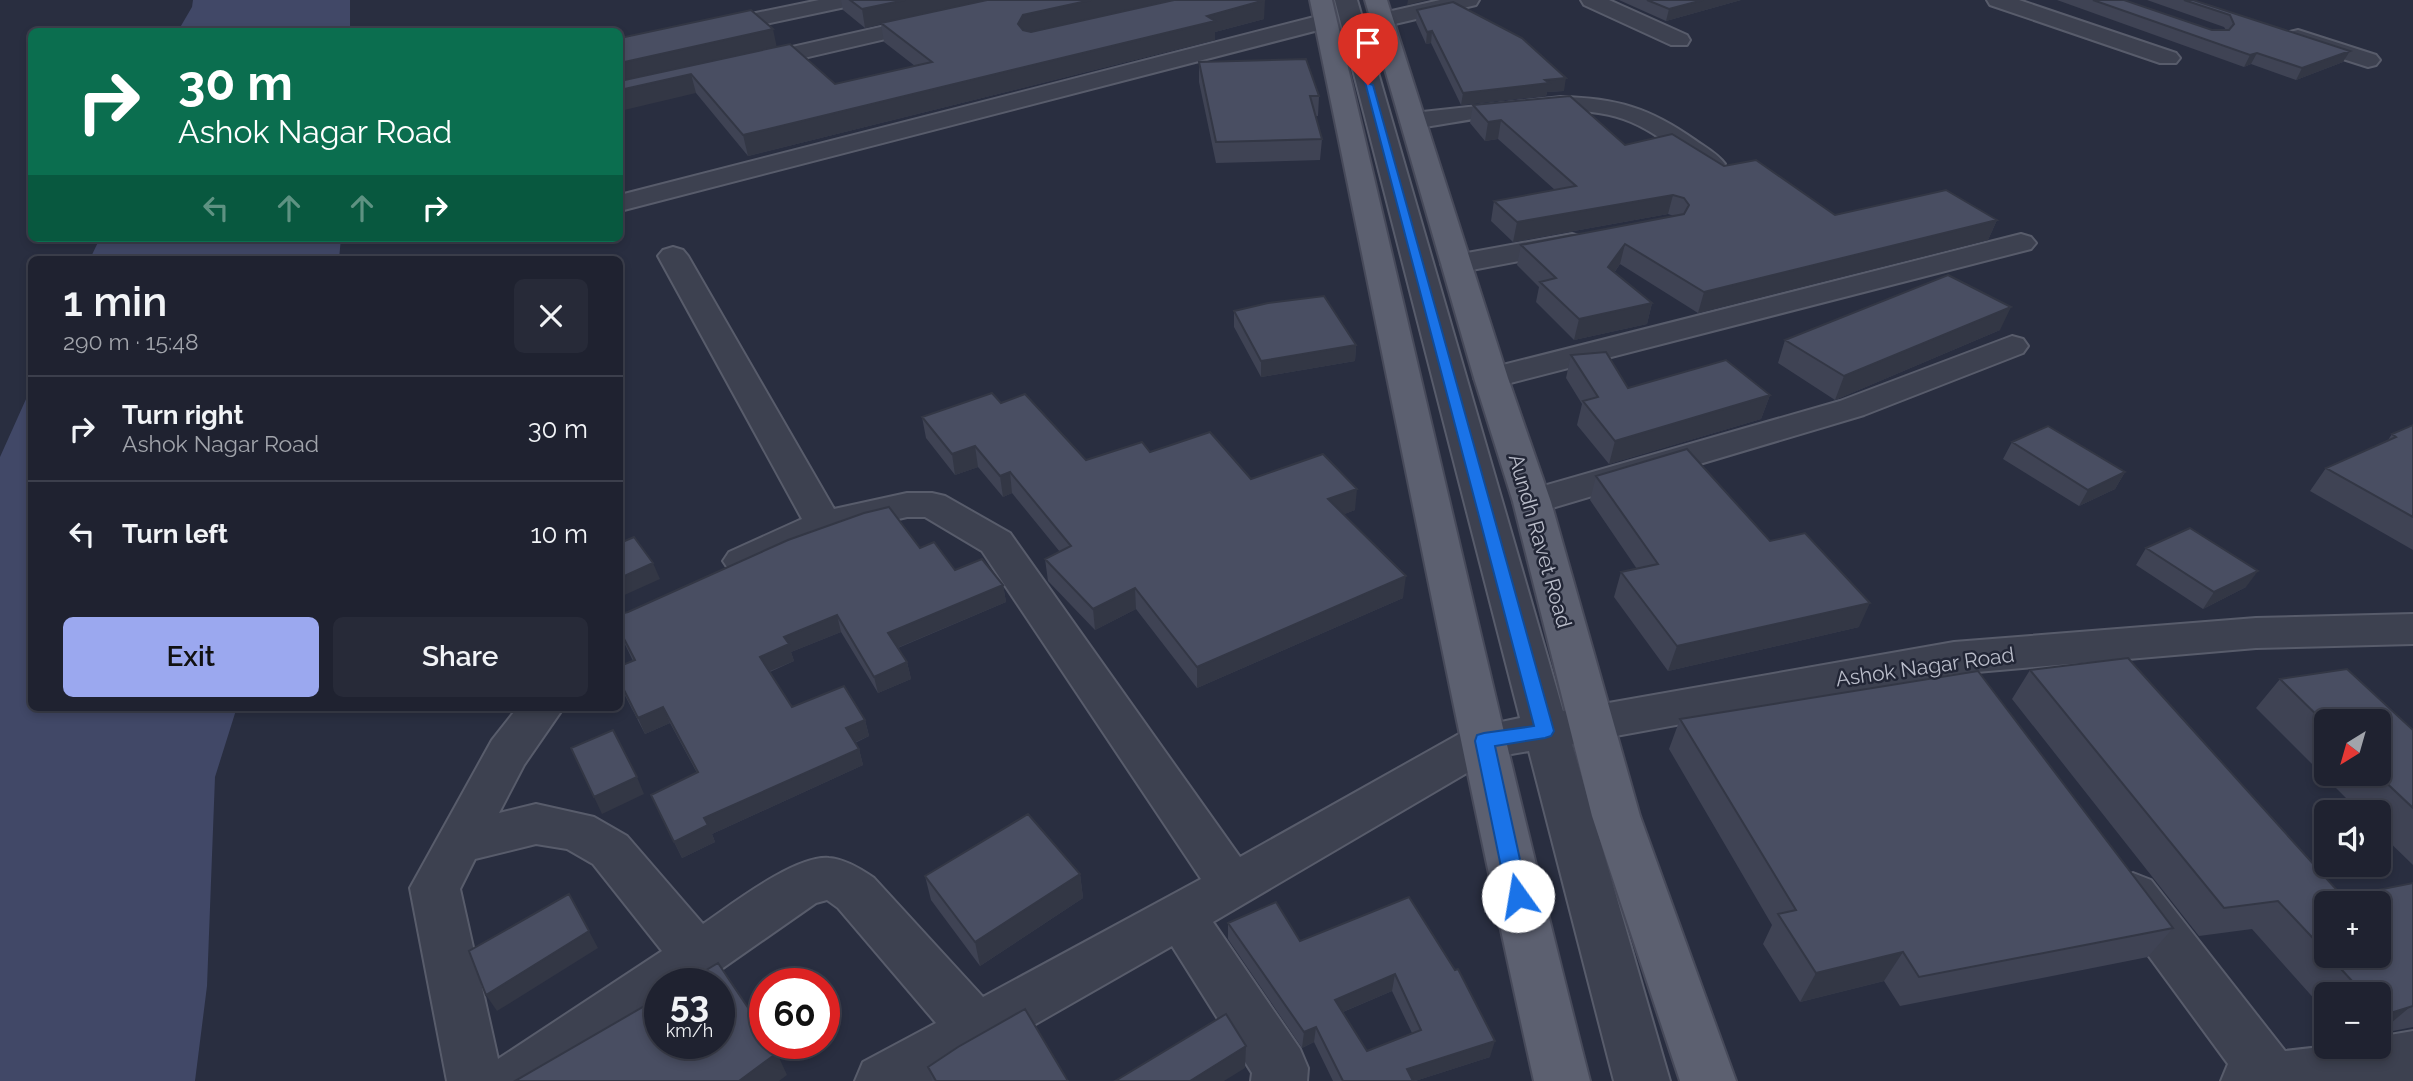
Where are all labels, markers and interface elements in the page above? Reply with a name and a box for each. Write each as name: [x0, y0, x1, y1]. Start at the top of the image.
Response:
pin: [1338, 13, 1398, 85]
icon: arrive: [1349, 24, 1387, 62]
text: 30 m: [178, 54, 293, 111]
icon: right: [63, 56, 154, 147]
text: Ashok Nagar Road: [178, 113, 452, 150]
icon: left: [197, 189, 235, 227]
icon: ahead: [270, 189, 308, 227]
icon: ahead: [343, 189, 381, 227]
icon: right: [416, 189, 454, 227]
text: 1 min: [63, 277, 167, 326]
button: close: [514, 279, 588, 353]
text: 290 m · 15:48: [63, 328, 199, 355]
text: Turn right: [122, 400, 243, 430]
icon: right: [63, 410, 101, 448]
text: 30 m: [528, 414, 588, 444]
text: Ashok Nagar Road: [122, 430, 319, 457]
street label: Aundh Ravet Road: [1504, 451, 1577, 631]
icon: left: [63, 515, 101, 553]
text: Turn left: [122, 519, 228, 549]
text: 10 m: [530, 519, 588, 549]
button: Exit: [63, 617, 319, 697]
button: Share: [333, 617, 588, 697]
street label: Ashok Nagar Road: [1834, 642, 2016, 691]
north arrow: [2314, 709, 2390, 786]
map controls: [2314, 709, 2391, 1059]
button: sound: [2314, 800, 2391, 877]
position arrow: [1481, 859, 1555, 933]
button: +: [2314, 891, 2391, 968]
speed limit sign: 60: [749, 968, 840, 1059]
button: −: [2314, 982, 2391, 1059]
text: 53: [670, 984, 709, 1025]
text: km/h: [666, 1020, 713, 1041]

